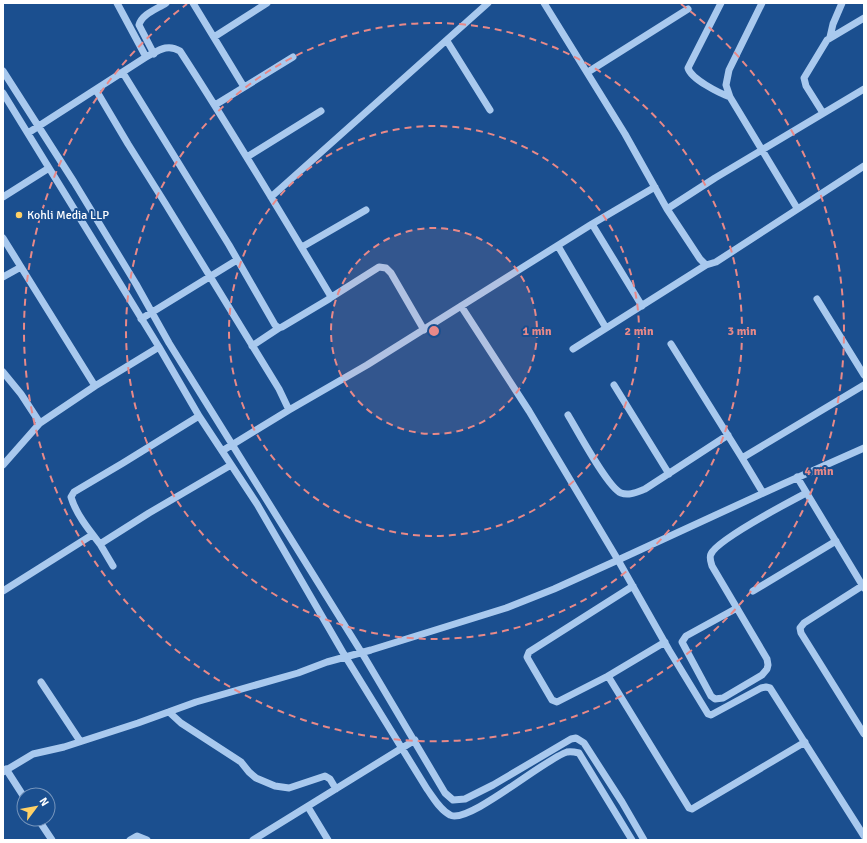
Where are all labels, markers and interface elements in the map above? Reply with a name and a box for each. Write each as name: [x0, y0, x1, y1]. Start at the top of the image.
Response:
place label: Kohli Media LLP: [27, 208, 109, 223]
marker: Kohli Media LLP: [14, 210, 24, 220]
centre of rings: [427, 324, 441, 338]
text: 1 min: [523, 324, 552, 339]
text: 2 min: [625, 324, 654, 339]
text: 3 min: [728, 324, 757, 339]
text: 4 min: [805, 464, 834, 479]
north arrow: [16, 787, 56, 827]
text: N: [37, 795, 52, 809]

